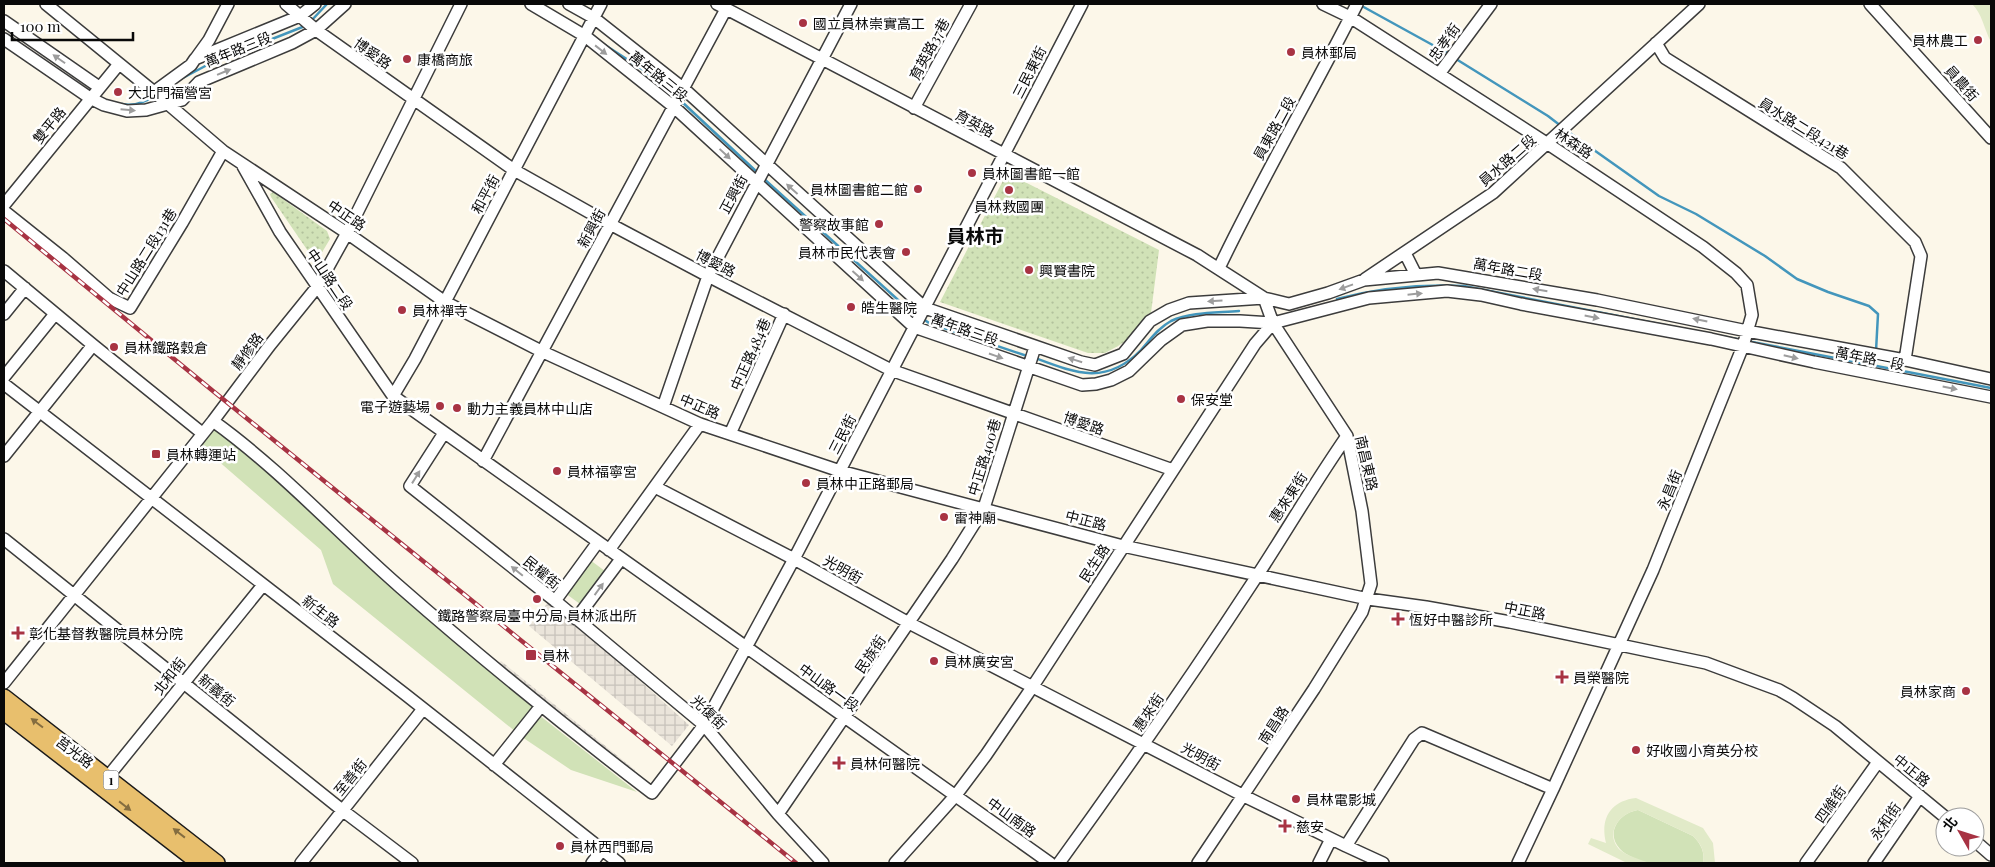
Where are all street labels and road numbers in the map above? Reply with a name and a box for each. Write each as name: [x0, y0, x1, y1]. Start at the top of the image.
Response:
street label: 育英路37巷: [905, 15, 953, 83]
street label: 忠孝街: [1424, 19, 1464, 65]
street label: 萬年路三段: [202, 27, 274, 71]
street label: 博愛路: [350, 33, 396, 73]
street label: 三民東街: [1008, 43, 1050, 101]
street label: 萬年路三段: [626, 47, 692, 105]
street label: 員農街: [1941, 61, 1983, 105]
street label: 員東路二段: [1249, 93, 1299, 163]
street label: 員水路二段421巷: [1755, 93, 1853, 163]
street label: 雙平路: [28, 103, 70, 147]
street label: 育英路: [952, 105, 998, 141]
street label: 林森路: [1551, 123, 1597, 163]
street label: 員水路二段: [1474, 130, 1540, 190]
street label: 和平街: [467, 171, 503, 217]
street label: 正興街: [715, 171, 751, 217]
street label: 中正路: [324, 195, 370, 235]
street label: 中山路二段131巷: [111, 204, 181, 300]
street label: 新興街: [573, 205, 609, 251]
street label: 中山路二段: [303, 245, 357, 313]
street label: 博愛路: [693, 245, 739, 281]
street label: 萬年路二段: [1472, 254, 1544, 284]
street label: 萬年路三段: [929, 309, 1001, 349]
street label: 中正路484巷: [726, 315, 774, 393]
street label: 靜修路: [227, 329, 267, 373]
street label: 萬年路一段: [1834, 342, 1906, 374]
street label: 中正路: [677, 389, 723, 423]
street label: 博愛路: [1061, 407, 1107, 439]
street label: 三民街: [824, 411, 860, 457]
street label: 中正路400巷: [963, 416, 1005, 498]
street label: 南昌東路: [1351, 434, 1383, 492]
street label: 永昌街: [1652, 467, 1686, 513]
street label: 惠來東街: [1265, 468, 1311, 526]
street label: 中正路: [1063, 505, 1109, 535]
street label: 民生路: [1075, 540, 1113, 586]
street label: 民權街: [520, 551, 564, 593]
street label: 光明街: [820, 551, 866, 587]
street label: 新生路: [299, 591, 343, 631]
street label: 中正路: [1503, 597, 1547, 623]
street label: 民族街: [850, 631, 890, 677]
street label: 北和街: [149, 654, 189, 698]
street label: 中山路一段: [795, 659, 863, 715]
street label: 新義街: [195, 669, 239, 711]
street label: 惠來街: [1128, 689, 1168, 735]
street label: 光復街: [687, 691, 731, 733]
street label: 南昌路: [1254, 702, 1292, 748]
street label: 莒光路: [53, 732, 97, 772]
street label: 光明街: [1178, 738, 1224, 774]
street label: 中正路: [1890, 749, 1934, 791]
street label: 至善街: [329, 755, 371, 799]
road number: 1: [104, 770, 118, 790]
street label: 四維街: [1810, 781, 1850, 827]
street label: 中山南路: [984, 793, 1040, 841]
street label: 永和街: [1865, 798, 1905, 844]

